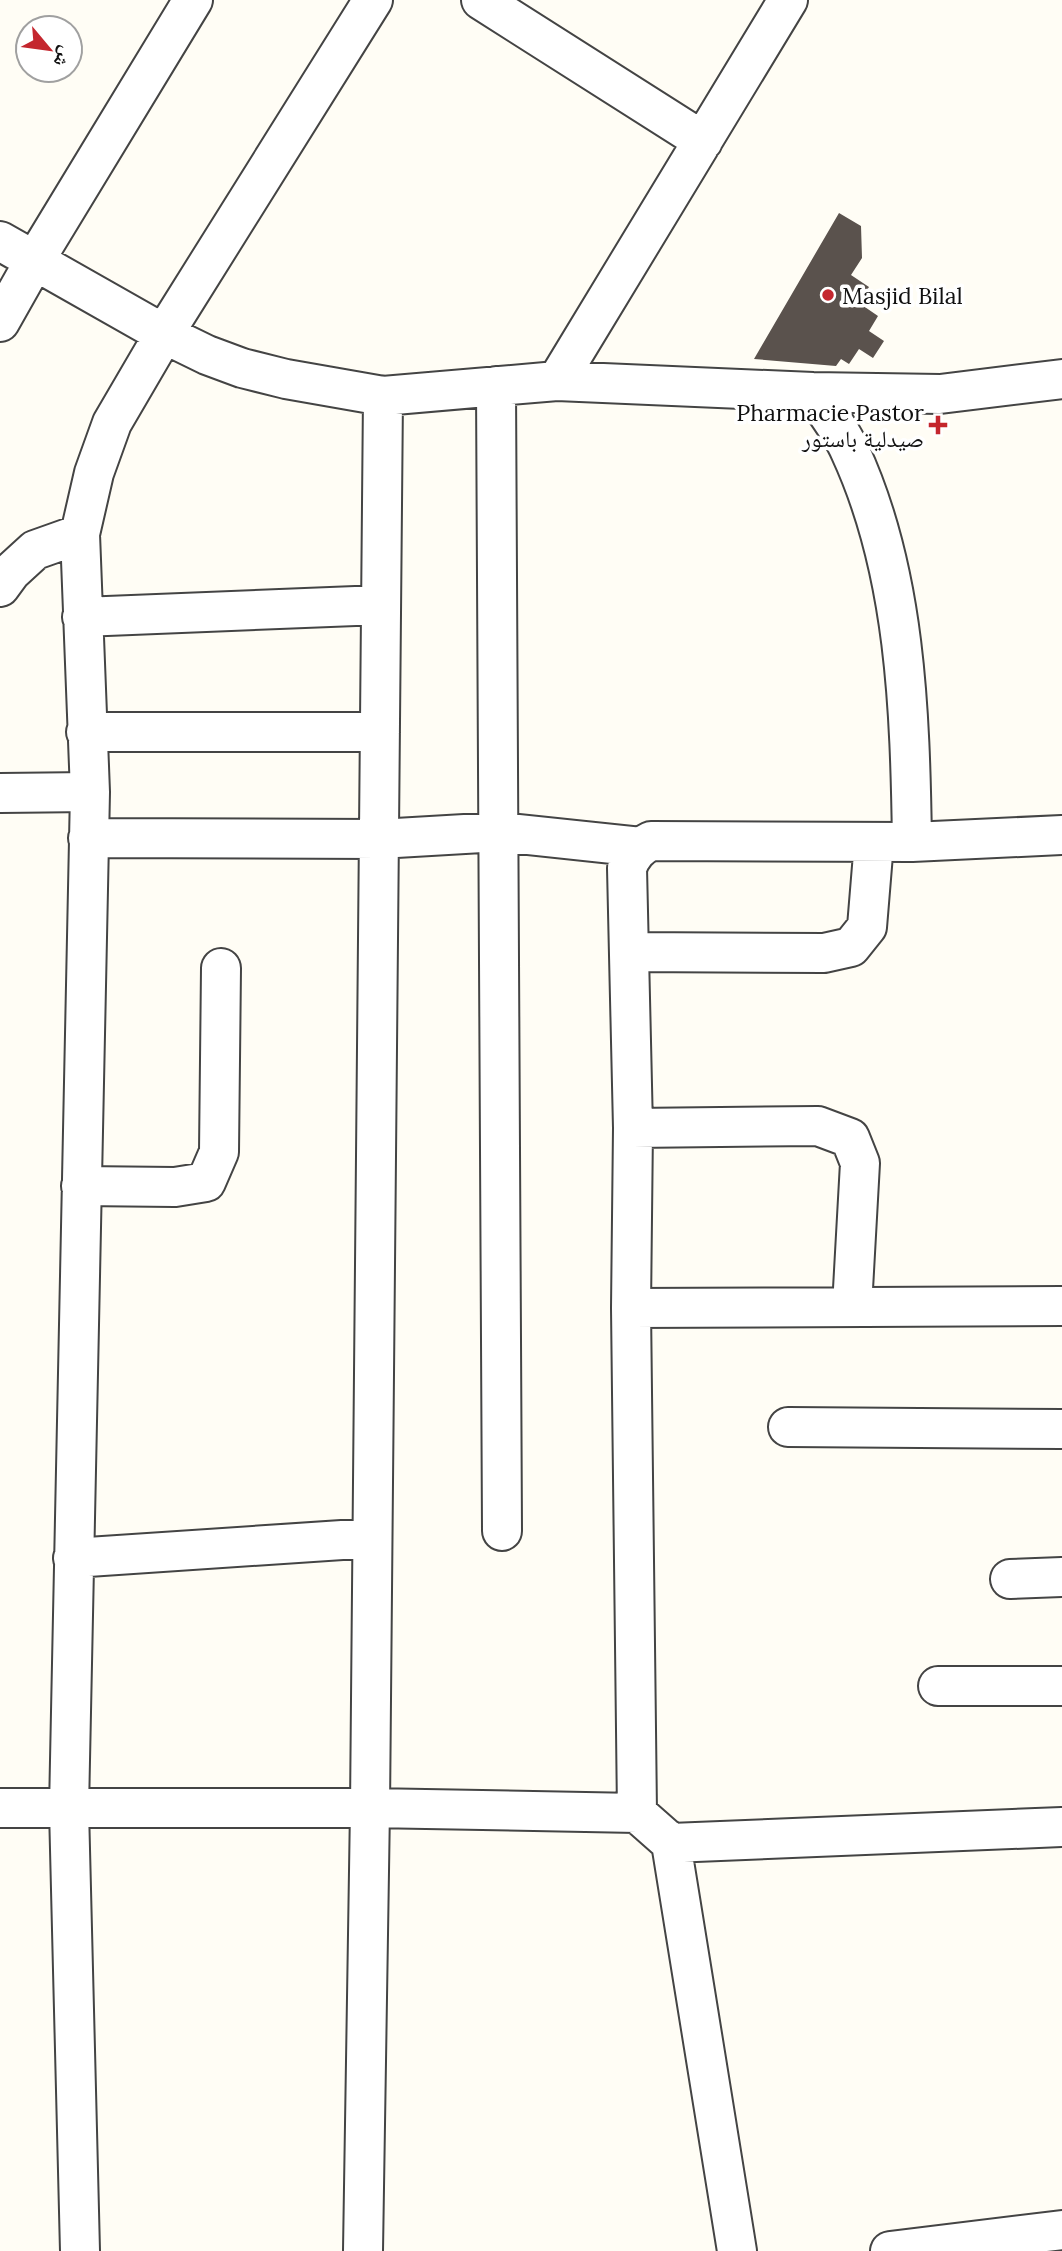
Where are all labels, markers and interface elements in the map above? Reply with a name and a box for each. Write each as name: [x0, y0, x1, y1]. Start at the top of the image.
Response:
north arrow: [14, 14, 84, 84]
text: ش: [48, 43, 79, 72]
place label: Masjid Bilal: [842, 281, 963, 310]
marker: Masjid Bilal: [820, 287, 836, 303]
place label: Pharmacie Pastor صيدلية باستور: [736, 398, 924, 453]
marker: Pharmacie Pastor صيدلية باستور: [930, 417, 946, 433]

